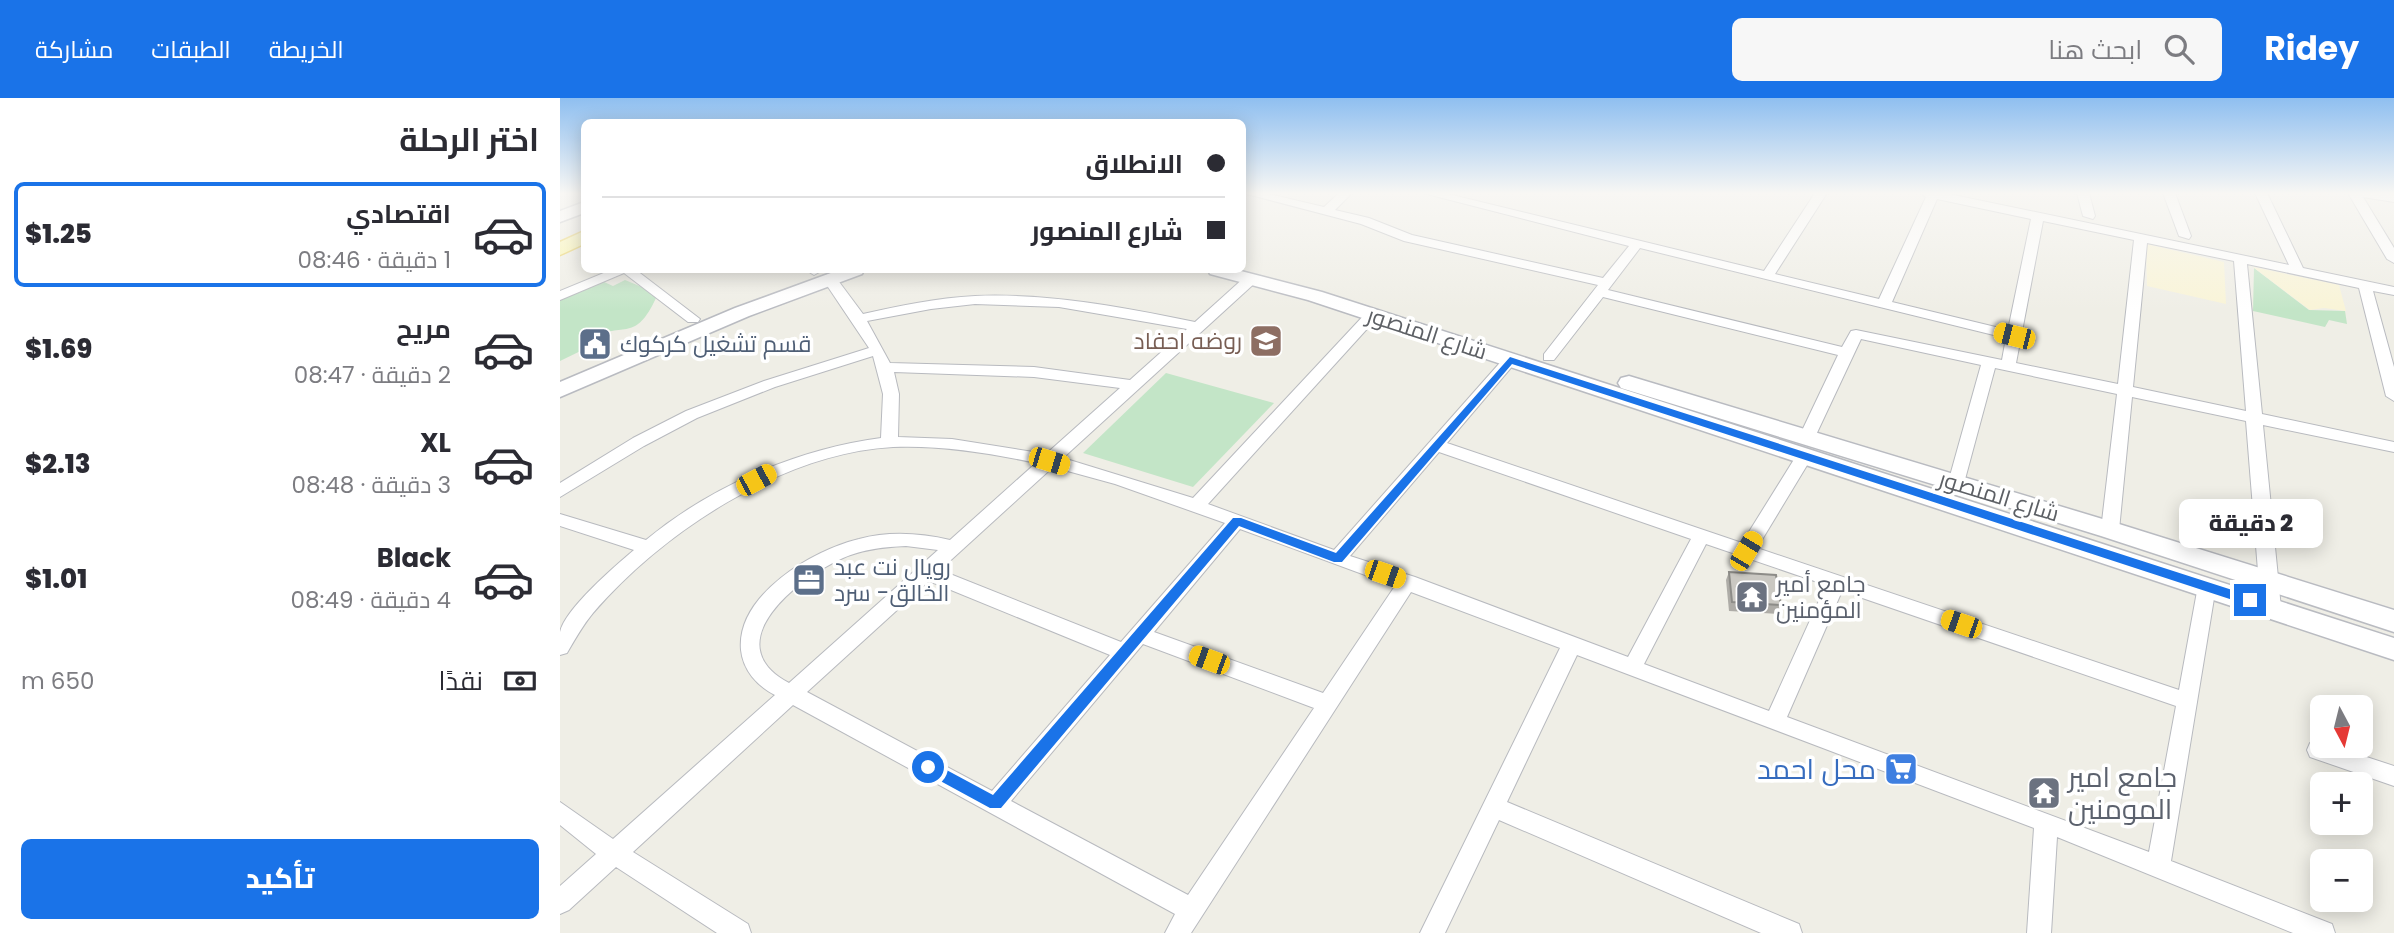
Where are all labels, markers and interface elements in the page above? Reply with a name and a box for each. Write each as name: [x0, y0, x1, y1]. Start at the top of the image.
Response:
search box: [1732, 18, 2222, 81]
text: Ridey: [2264, 25, 2359, 72]
icon: search: [2160, 30, 2198, 68]
text: ابحث هنا: [2048, 32, 2142, 68]
text: مشاركة: [35, 33, 113, 66]
text: الطبقات: [151, 33, 231, 66]
text: الخريطة: [269, 33, 344, 66]
text: اختر الرحلة: [399, 117, 539, 162]
text: الانطلاق: [1085, 146, 1183, 182]
text: اقتصادي: [346, 196, 451, 232]
icon: car: [472, 203, 535, 266]
text: شارع المنصور: [1031, 213, 1183, 249]
text: $1.25: [25, 216, 92, 252]
text: 1 دقيقة · 08:46: [298, 244, 451, 276]
street label: شارع المنصور: [1361, 298, 1491, 367]
text: مريح: [396, 311, 451, 347]
icon: car: [472, 318, 535, 381]
car: [1992, 321, 2037, 351]
school or university icon: روضه احفاد: [1247, 322, 1285, 360]
public building icon: قسم تشغيل كركوك: [576, 325, 614, 363]
place label: روضه احفاد: [1134, 325, 1242, 357]
place label: قسم تشغيل كركوك: [620, 328, 812, 360]
text: $1.69: [25, 331, 92, 367]
text: 2 دقيقة · 08:47: [294, 359, 451, 391]
text: XL: [420, 425, 451, 461]
icon: car: [472, 433, 535, 496]
car: [1026, 445, 1073, 477]
text: $2.13: [25, 446, 91, 482]
car: [733, 461, 780, 499]
street label: شارع المنصور: [1933, 462, 2063, 529]
text: 3 دقيقة · 08:48: [291, 469, 451, 501]
callout: 2 دقيقة: [2178, 498, 2322, 547]
text: 2 دقيقة: [2209, 507, 2293, 539]
car: [1727, 528, 1766, 574]
text: Black: [377, 540, 451, 576]
icon: car: [472, 548, 535, 611]
place label: رويال نت عبد الخالق- سرد: [834, 551, 951, 609]
car: [1362, 557, 1409, 591]
text: $1.01: [25, 561, 87, 597]
office icon: رويال نت عبد الخالق- سرد: [790, 561, 828, 599]
place label: جامع أمير المؤمنين: [1774, 568, 1866, 626]
temple icon: جامع أمير المؤمنين: [1733, 578, 1771, 616]
text: 4 دقيقة · 08:49: [291, 584, 451, 616]
route end: [2234, 584, 2266, 616]
car: [1938, 607, 1985, 641]
car: [1186, 643, 1233, 677]
icon: cash: [501, 662, 539, 700]
text: نقدًا: [439, 663, 483, 699]
text: 650 m: [21, 665, 94, 697]
north arrow: [2310, 695, 2373, 758]
map controls: [2310, 695, 2373, 912]
place label: محل احمد: [1757, 750, 1876, 789]
supermarket icon: محل احمد: [1882, 750, 1920, 788]
route start: [912, 751, 944, 783]
place label: جامع امير المومنين: [2066, 758, 2177, 829]
button: +: [2310, 772, 2373, 835]
temple icon: جامع امير المومنين: [2025, 774, 2063, 812]
button: تأكيد: [21, 839, 539, 919]
button: −: [2310, 849, 2373, 912]

